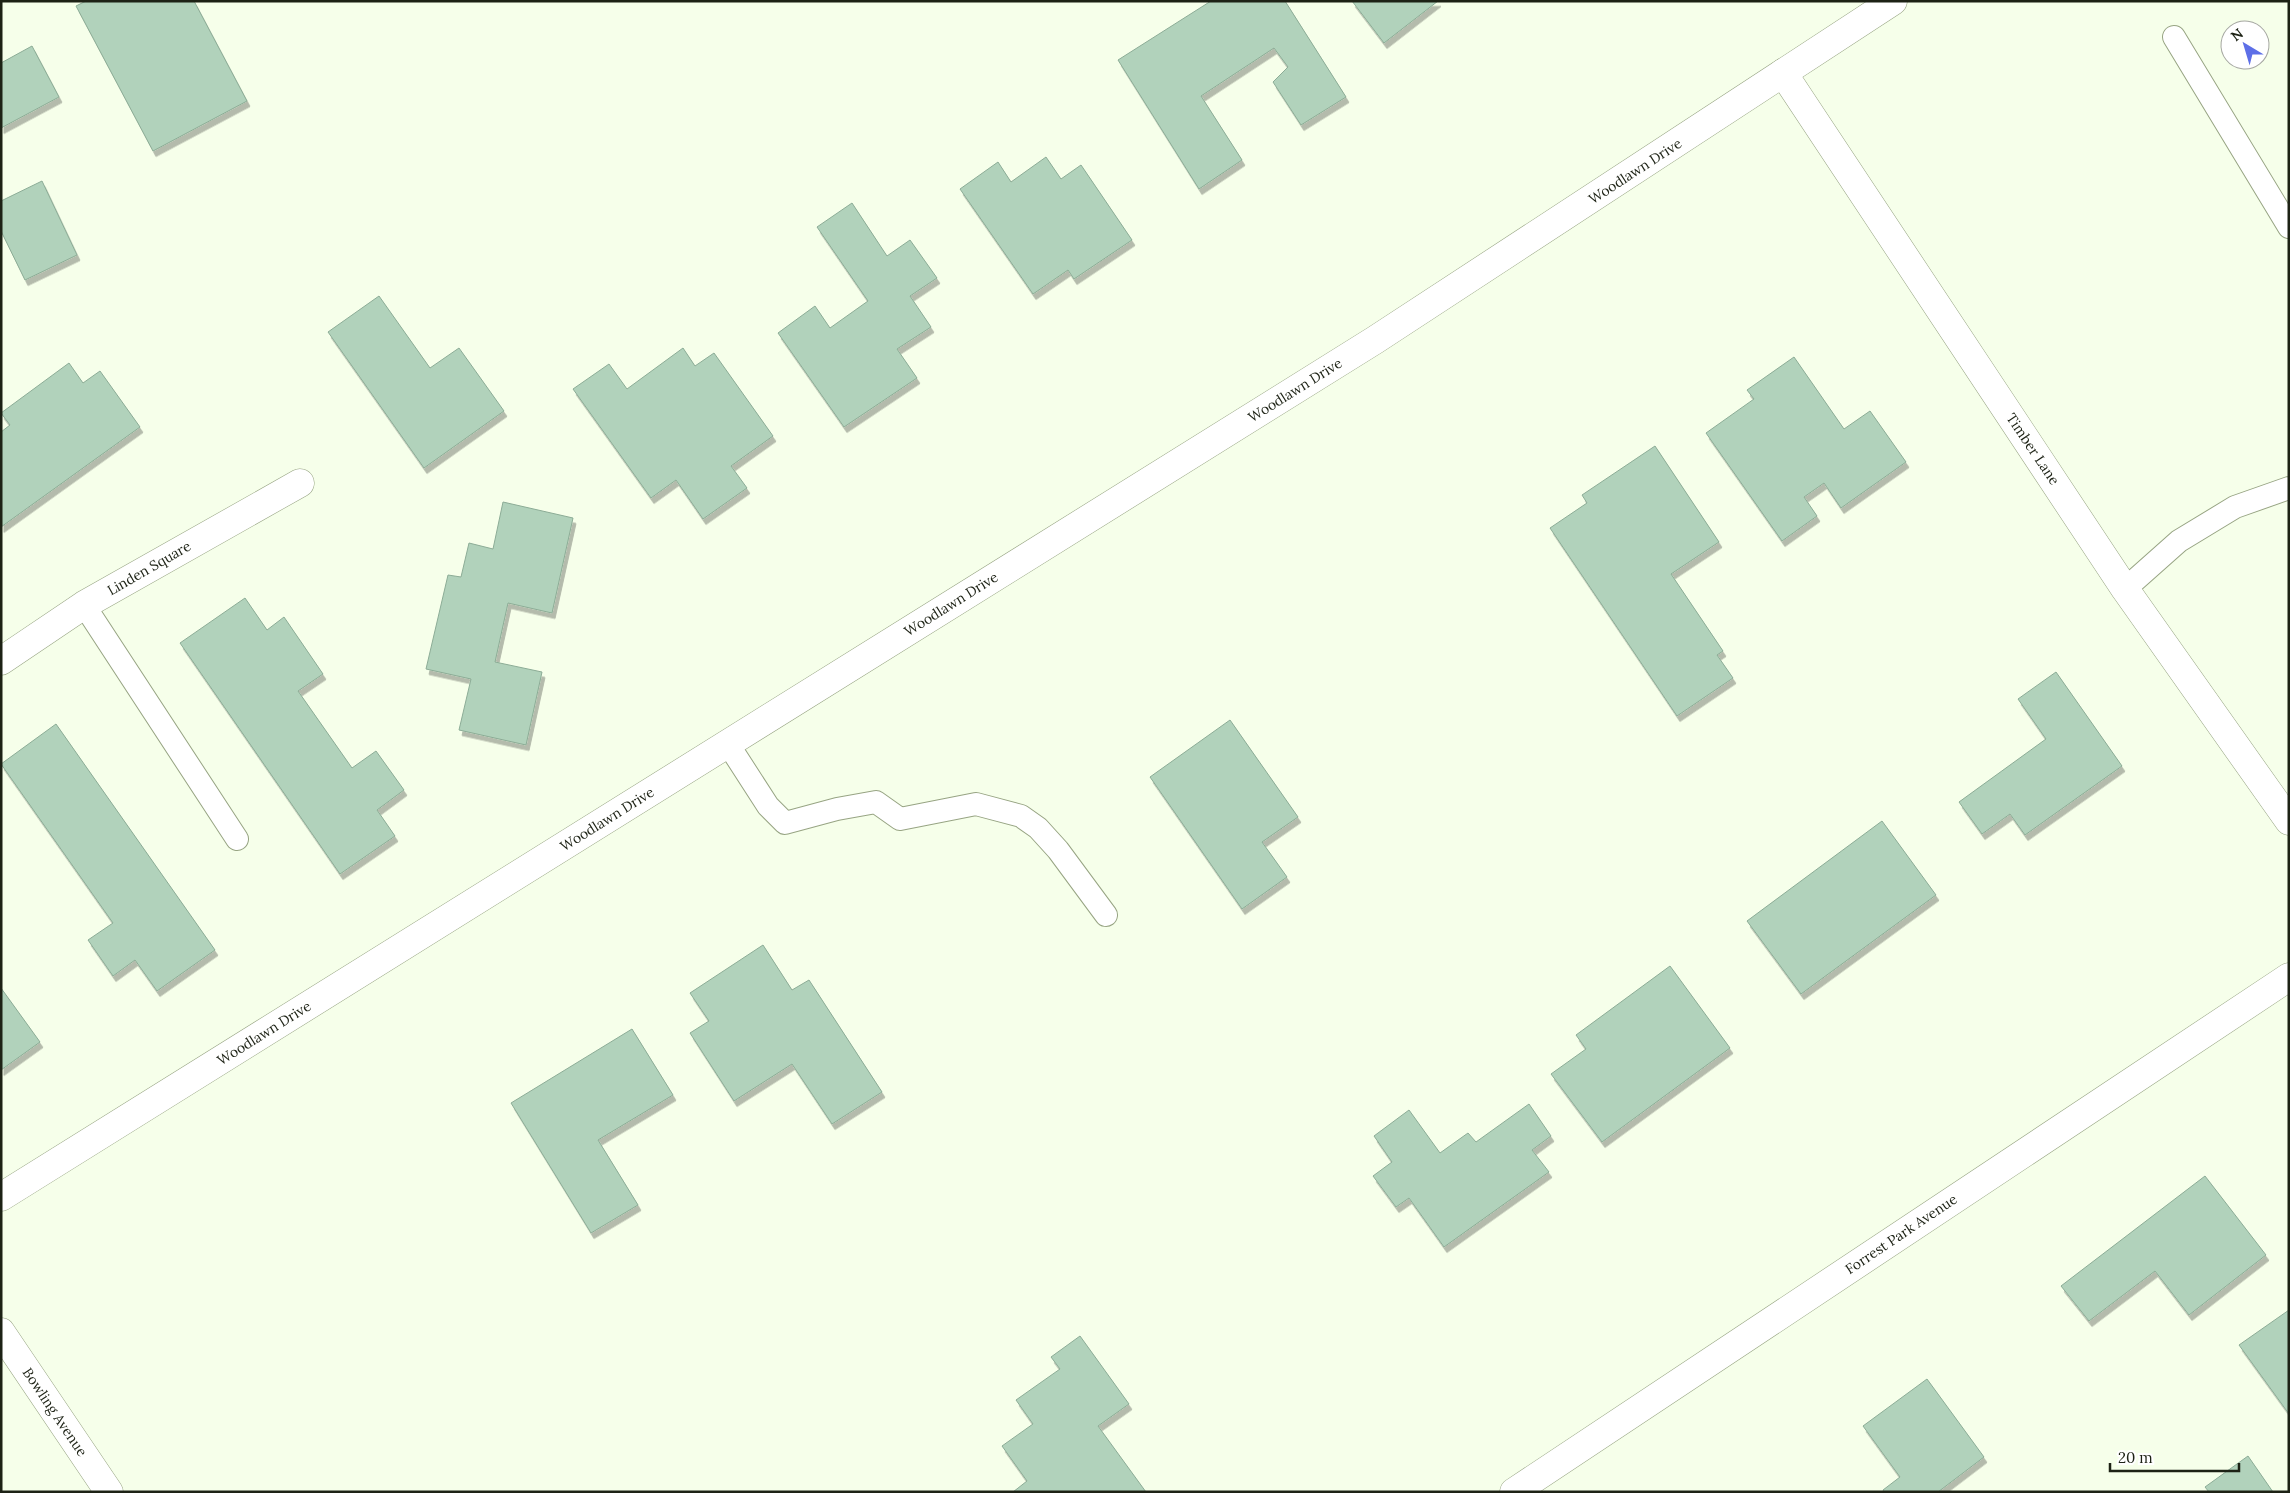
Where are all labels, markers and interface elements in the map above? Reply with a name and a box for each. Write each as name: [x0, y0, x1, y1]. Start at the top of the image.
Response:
north arrow: [2220, 20, 2270, 70]
text: N: [2227, 24, 2247, 45]
street label: Woodlawn Drive: [1585, 134, 1685, 208]
street label: Woodlawn Drive: [1245, 354, 1346, 426]
street label: Timber Lane: [2002, 410, 2064, 489]
street label: Linden Square: [104, 537, 194, 599]
street label: Woodlawn Drive: [901, 568, 1002, 640]
street label: Woodlawn Drive: [557, 783, 658, 855]
street label: Woodlawn Drive: [214, 997, 315, 1069]
street label: Forrest Park Avenue: [1842, 1190, 1961, 1278]
street label: Bowling Avenue: [19, 1364, 92, 1460]
scale bar: [2110, 1440, 2239, 1472]
text: 20 m: [2118, 1448, 2153, 1467]

